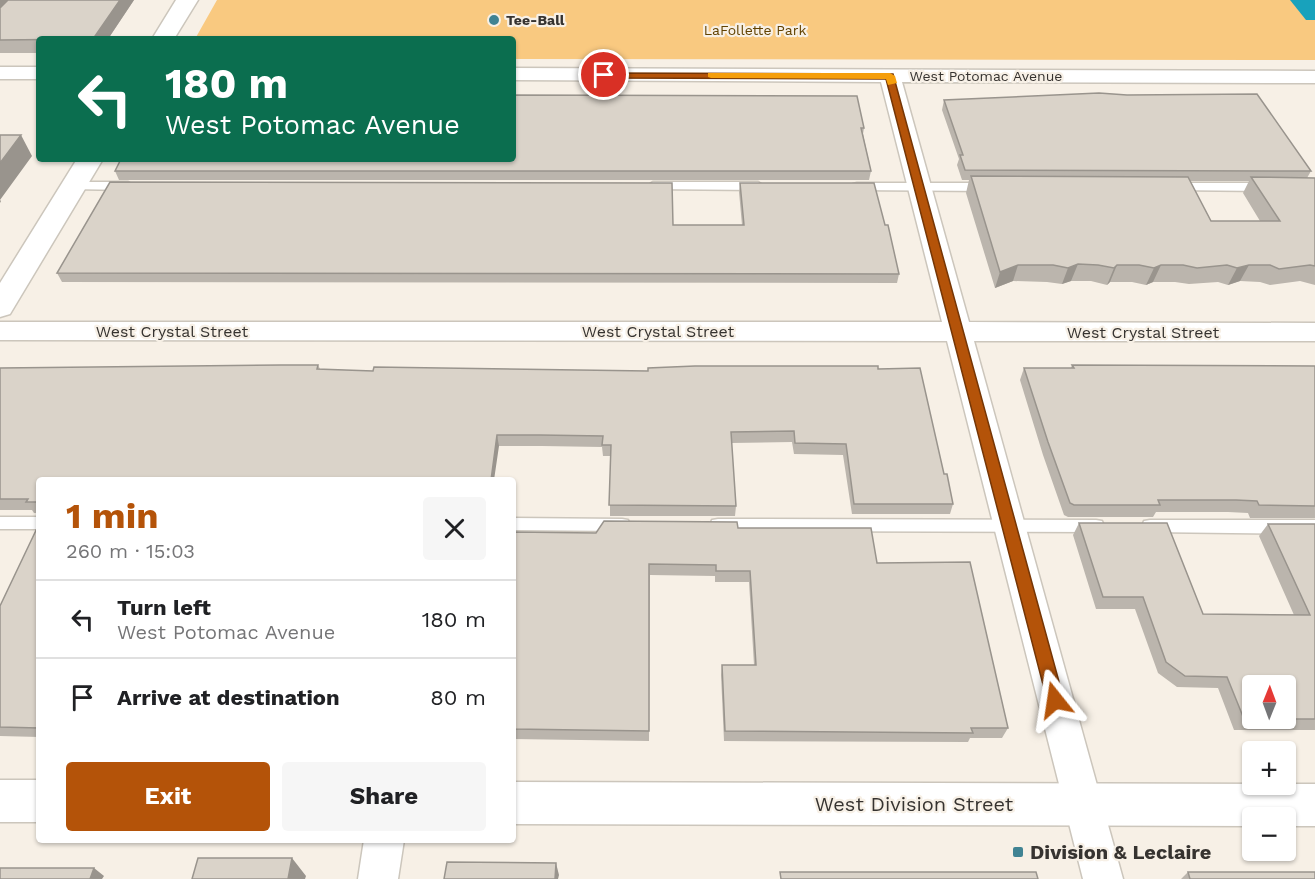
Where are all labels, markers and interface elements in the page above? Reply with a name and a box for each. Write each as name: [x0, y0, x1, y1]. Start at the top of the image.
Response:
place label: Tee-Ball: [506, 12, 565, 28]
marker: Tee-Ball: [487, 13, 501, 27]
park label: LaFollette Park: [704, 22, 806, 38]
pin: [578, 49, 629, 100]
icon: arrive: [587, 58, 620, 91]
text: 180 m: [165, 59, 288, 108]
icon: left: [66, 60, 144, 138]
street label: West Potomac Avenue: [910, 68, 1062, 84]
text: West Potomac Avenue: [165, 109, 460, 141]
street label: West Crystal Street: [96, 322, 248, 341]
street label: West Crystal Street: [582, 322, 734, 341]
street label: West Crystal Street: [1067, 323, 1219, 342]
text: 1 min: [66, 495, 158, 537]
button: close: [423, 497, 486, 560]
text: 260 m · 15:03: [66, 539, 195, 563]
text: Turn left: [117, 595, 211, 620]
icon: left: [66, 603, 99, 636]
text: 180 m: [422, 607, 486, 632]
text: West Potomac Avenue: [117, 620, 335, 644]
position arrow: [1023, 668, 1087, 732]
north arrow: [1242, 675, 1296, 729]
map controls: [1242, 675, 1296, 861]
icon: arrive: [66, 681, 99, 714]
text: Arrive at destination: [117, 685, 340, 710]
text: 80 m: [430, 685, 486, 710]
button: +: [1242, 741, 1296, 795]
button: Exit: [66, 762, 270, 831]
button: Share: [282, 762, 486, 831]
street label: West Division Street: [815, 792, 1014, 816]
button: −: [1242, 807, 1296, 861]
place label: Division & Leclaire: [1030, 840, 1211, 864]
marker: Division & Leclaire: [1011, 845, 1025, 859]

